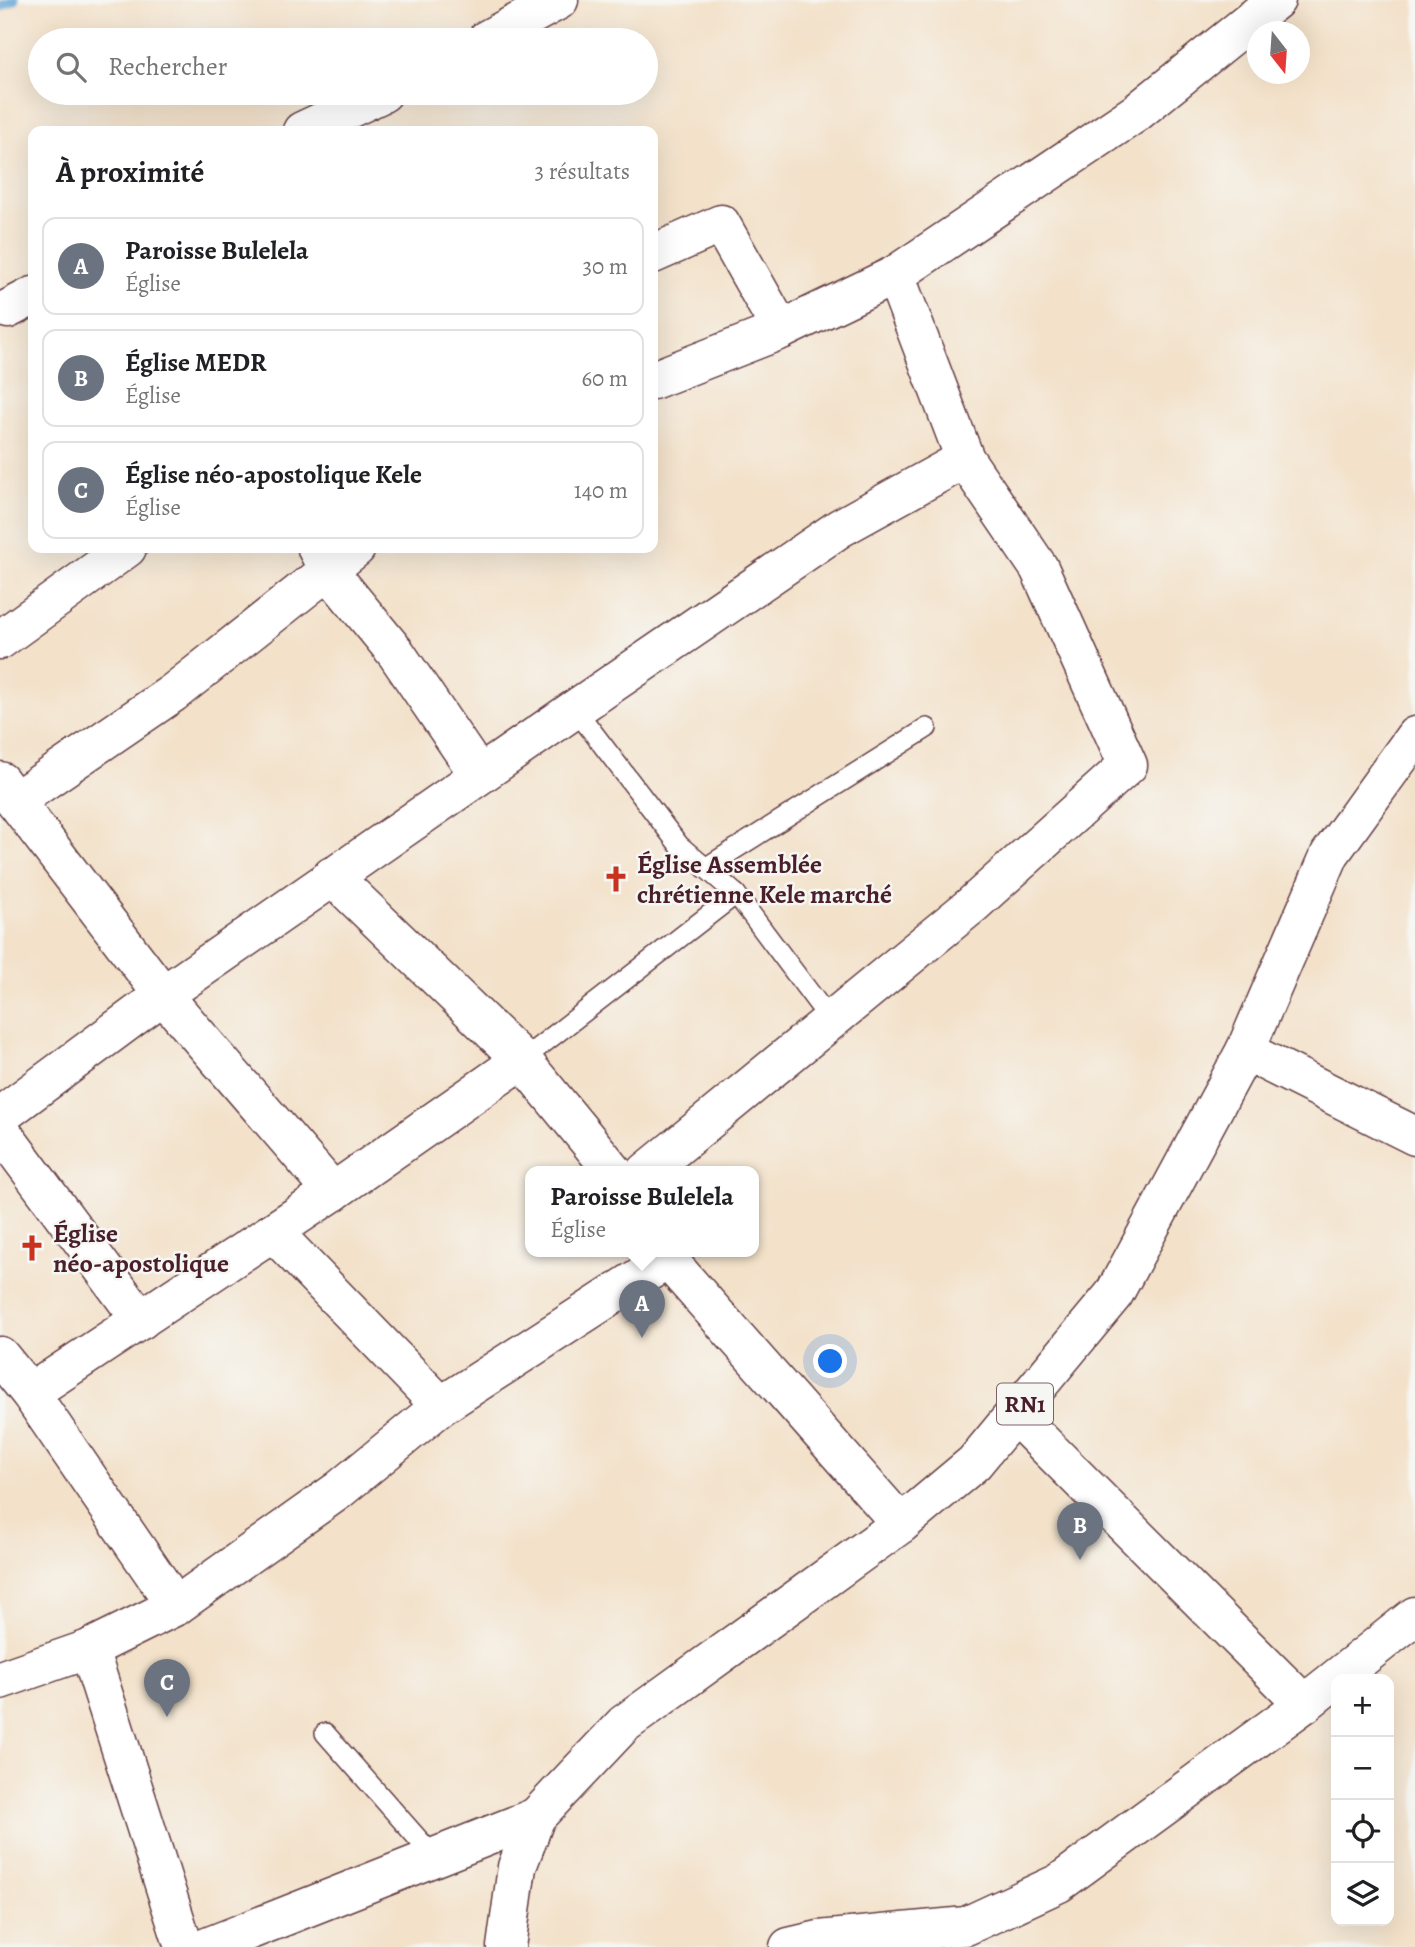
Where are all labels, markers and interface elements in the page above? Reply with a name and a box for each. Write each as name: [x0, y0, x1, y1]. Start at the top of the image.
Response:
north arrow: [1247, 21, 1310, 84]
search box: [28, 28, 658, 105]
icon: search: [52, 48, 90, 86]
text: Rechercher: [108, 49, 228, 84]
text: À proximité: [56, 152, 204, 192]
text: 3 résultats: [535, 156, 630, 187]
text: Paroisse Bulelela: [125, 233, 309, 268]
text: A: [74, 251, 88, 282]
text: 30 m: [582, 251, 628, 282]
text: Église: [125, 268, 181, 299]
text: Église MEDR: [125, 345, 267, 380]
text: B: [74, 363, 88, 394]
text: 60 m: [581, 363, 628, 394]
text: Église: [125, 380, 181, 411]
text: Église néo-apostolique Kele: [125, 457, 422, 492]
text: C: [74, 475, 88, 506]
text: 140 m: [574, 475, 628, 506]
text: Église: [125, 492, 181, 523]
place label: Église Assemblée chrétienne Kele marché: [637, 847, 892, 912]
church icon: Église Assemblée chrétienne Kele marché: [601, 864, 631, 894]
popup: [525, 1166, 759, 1257]
text: Paroisse Bulelela: [550, 1179, 734, 1214]
text: Église: [550, 1214, 606, 1245]
place label: Église néo-apostolique: [53, 1216, 229, 1281]
church icon: Église néo-apostolique: [17, 1233, 47, 1263]
pin: A: [619, 1280, 665, 1338]
your location: [813, 1344, 847, 1378]
road number: RN1: [997, 1384, 1053, 1424]
pin: B: [1057, 1502, 1103, 1560]
pin: C: [144, 1659, 190, 1717]
map controls: [1331, 1674, 1394, 1926]
button: +: [1331, 1674, 1394, 1737]
button: −: [1331, 1737, 1394, 1800]
button: locate: [1331, 1800, 1394, 1863]
button: layers: [1331, 1863, 1394, 1926]

